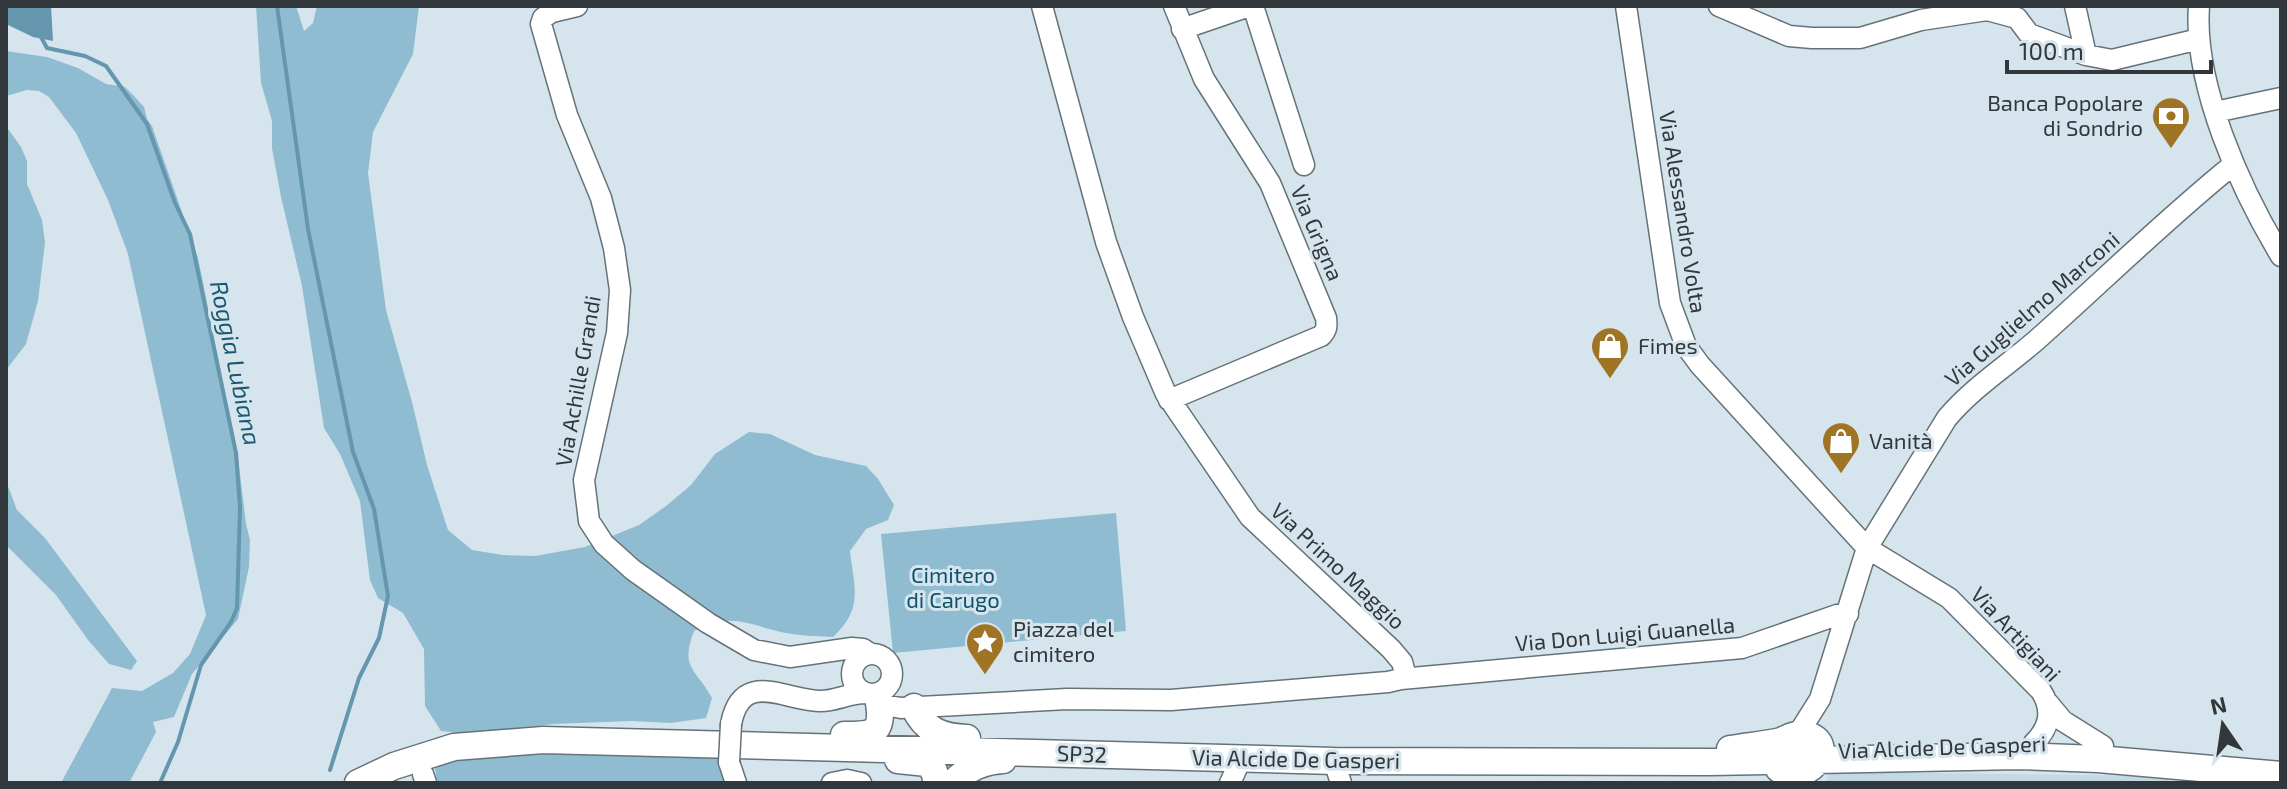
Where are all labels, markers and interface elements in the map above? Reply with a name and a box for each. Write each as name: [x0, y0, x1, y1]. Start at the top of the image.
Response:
scale bar: [2007, 24, 2211, 74]
text: 100 m: [2019, 36, 2084, 65]
place label: Banca Popolare di Sondrio: [1987, 89, 2143, 140]
bank icon: Banca Popolare di Sondrio: [2150, 95, 2192, 150]
street label: Via Alessandro Volta: [1655, 109, 1713, 315]
street label: Via Grigna: [1286, 181, 1350, 284]
street label: Via Guglielmo Marconi: [1939, 225, 2124, 391]
water label: Roggia Lubiana: [205, 278, 268, 448]
street label: Via Achille Grandi: [549, 293, 605, 468]
shop icon: Fimes: [1589, 325, 1631, 380]
place label: Fimes: [1638, 332, 1698, 358]
shop icon: Vanità: [1820, 420, 1862, 475]
place label: Vanità: [1869, 427, 1933, 453]
street label: Via Primo Maggio: [1266, 497, 1411, 634]
park label: Cimitero di Carugo: [906, 561, 1000, 612]
street label: Via Artigiani: [1966, 581, 2067, 686]
street label: Via Don Luigi Guanella: [1514, 610, 1736, 656]
place label: Piazza del cimitero: [1013, 615, 1114, 666]
place icon: Piazza del cimitero: [964, 621, 1006, 676]
north arrow: [2183, 685, 2263, 765]
text: N: [2208, 690, 2229, 719]
street label: Via Alcide De Gasperi: [1837, 729, 2047, 763]
street label: SP32: [1057, 739, 1107, 767]
street label: Via Alcide De Gasperi: [1192, 743, 1400, 773]

